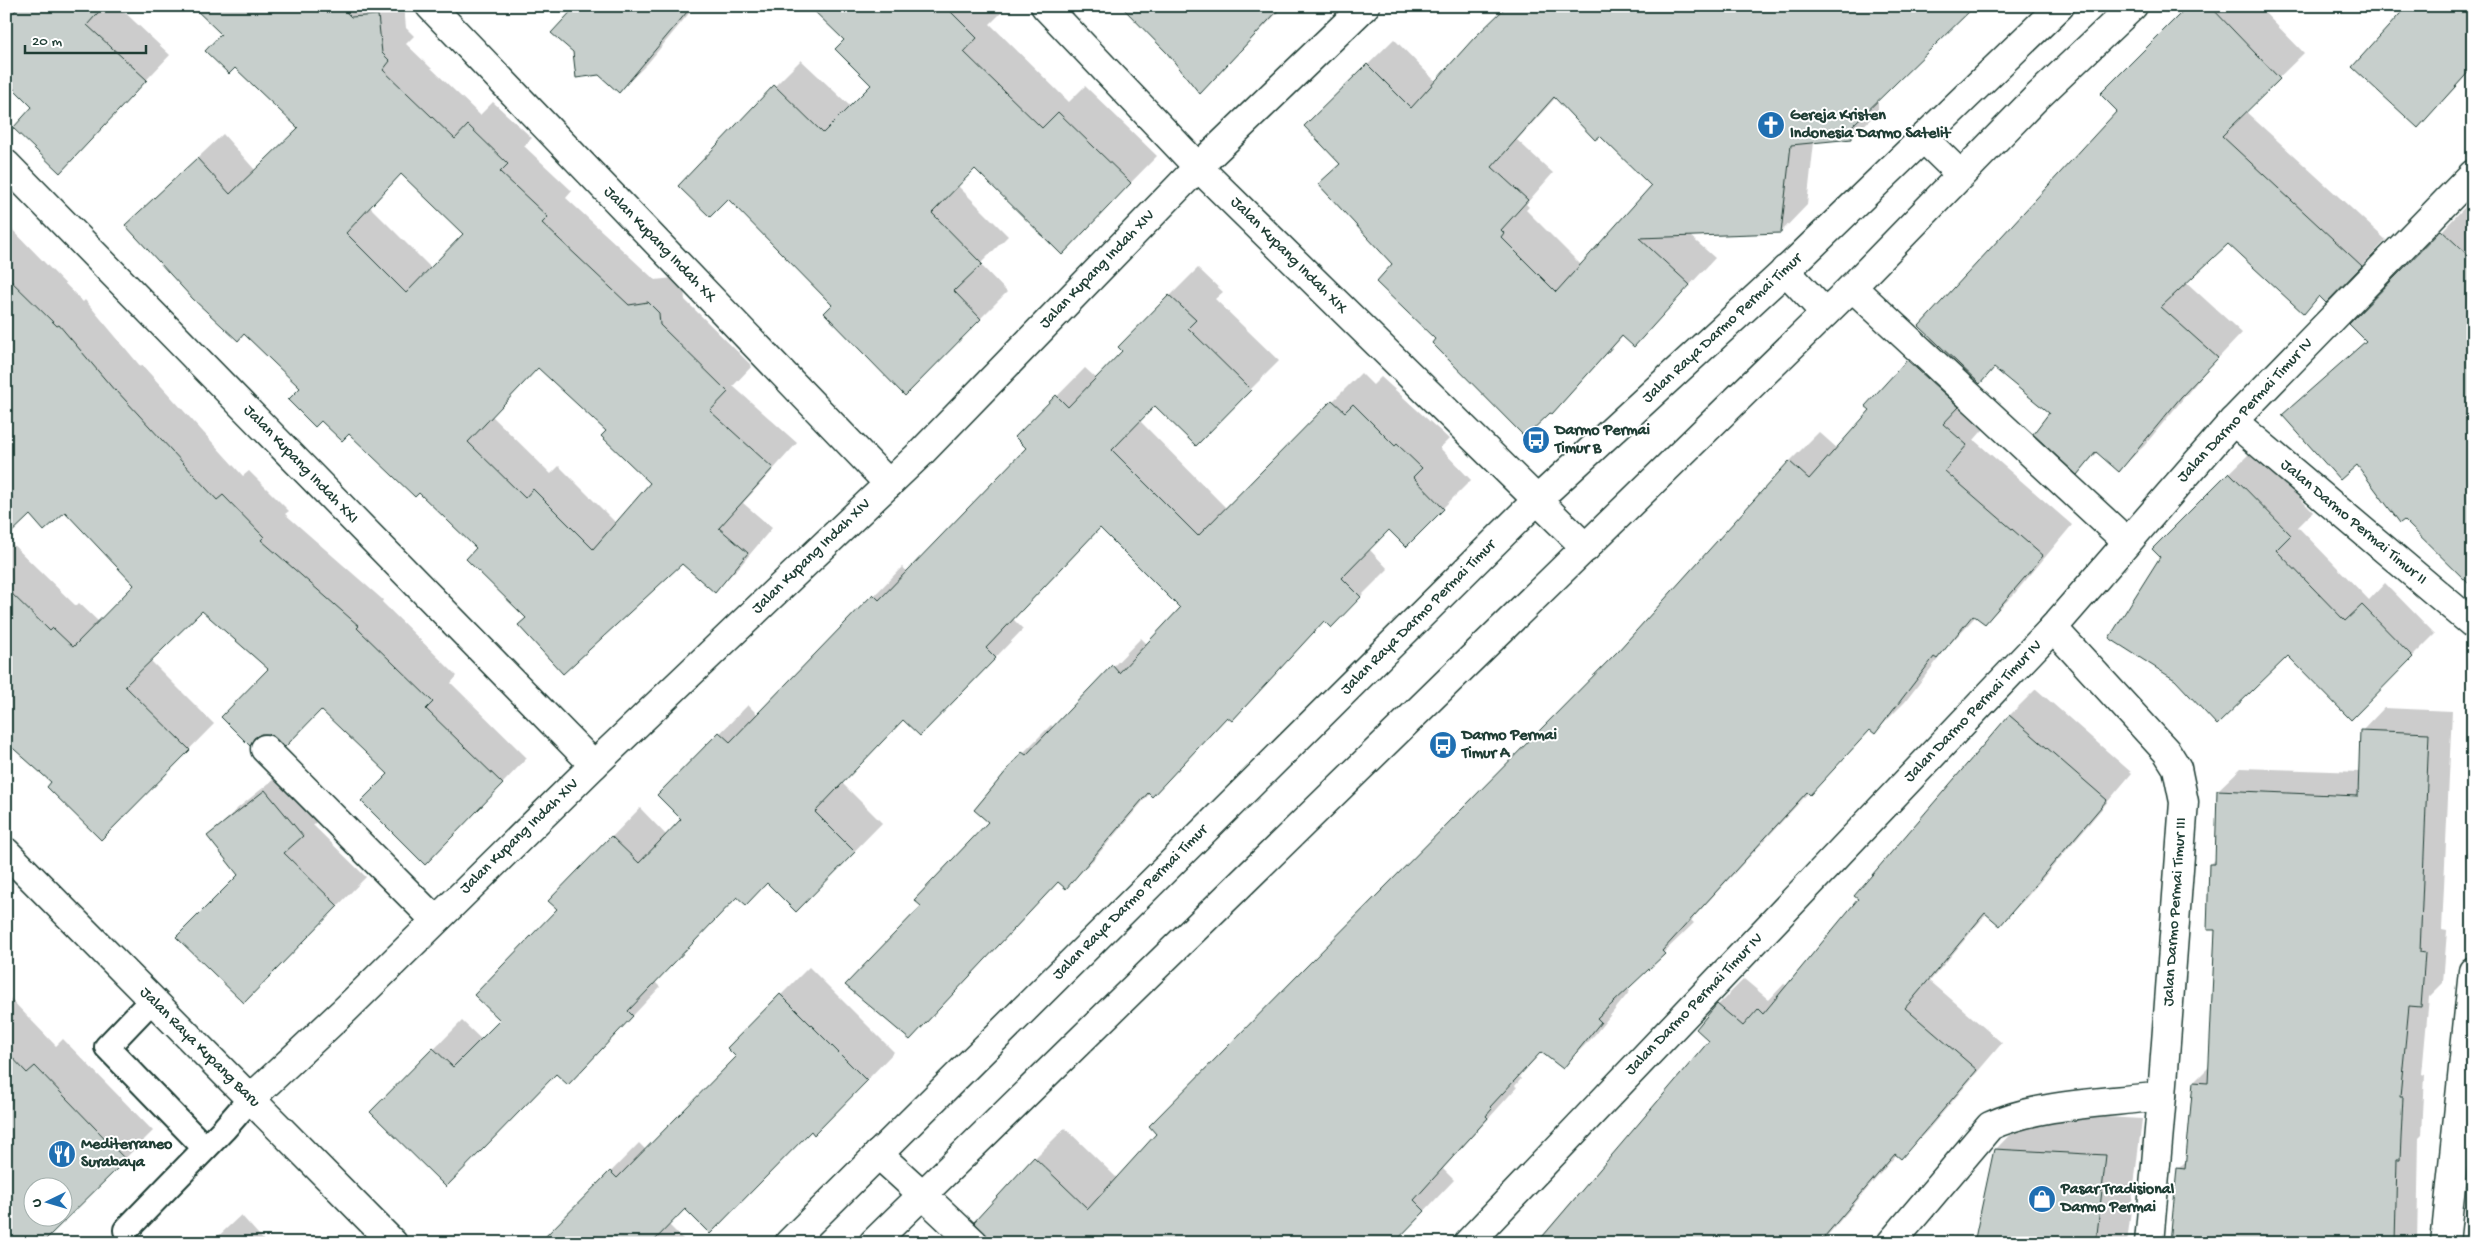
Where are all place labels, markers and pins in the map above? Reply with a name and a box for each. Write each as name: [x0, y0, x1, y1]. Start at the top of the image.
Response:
place label: Gereja Kristen Indonesia Darmo Satelit: [1790, 107, 1952, 144]
church icon: Gereja Kristen Indonesia Darmo Satelit: [1756, 110, 1786, 140]
place label: Darmo Permai Timur B: [1553, 422, 1650, 459]
bus stop icon: Darmo Permai Timur B: [1521, 425, 1551, 455]
place label: Darmo Permai Timur A: [1460, 727, 1557, 764]
bus stop icon: Darmo Permai Timur A: [1428, 730, 1458, 760]
place label: Mediterraneo Surabaya: [81, 1136, 173, 1173]
restaurant icon: Mediterraneo Surabaya: [47, 1139, 77, 1169]
place label: Pasar Tradisional Darmo Permai: [2059, 1181, 2175, 1218]
shop icon: Pasar Tradisional Darmo Permai: [2027, 1184, 2057, 1214]

